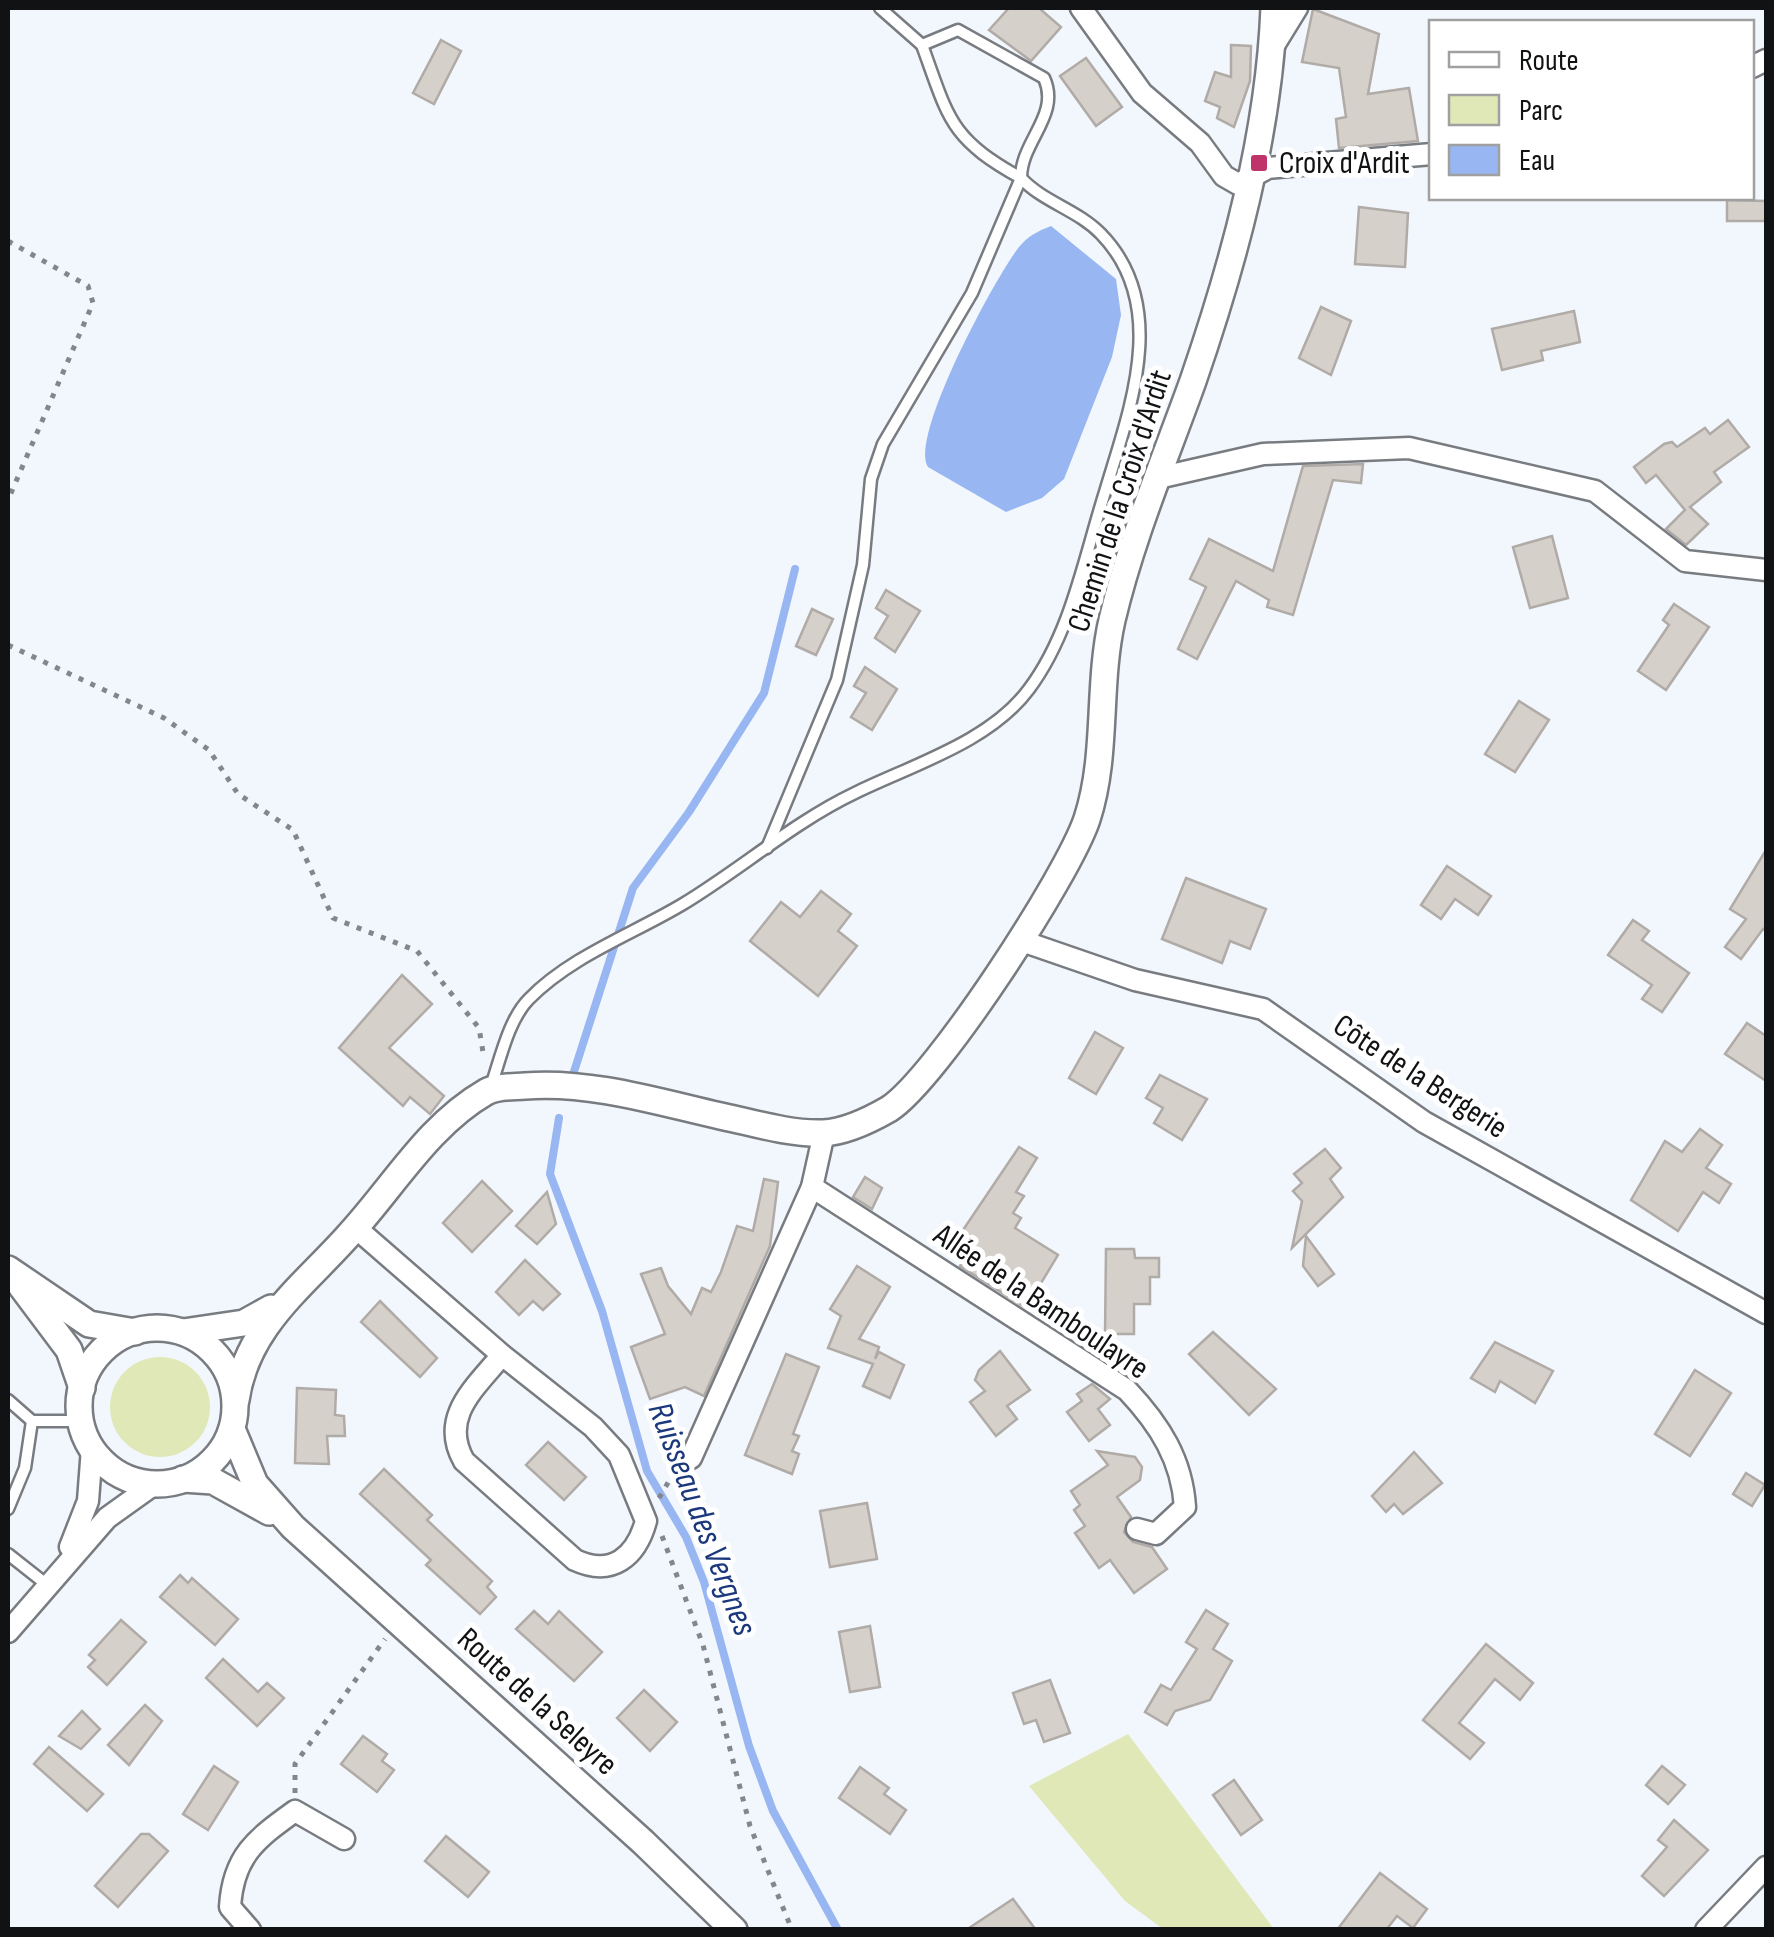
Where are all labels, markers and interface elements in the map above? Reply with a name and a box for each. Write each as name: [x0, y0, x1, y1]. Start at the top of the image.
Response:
legend: [1429, 20, 1754, 200]
text: Route: [1519, 43, 1578, 79]
text: Parc: [1519, 93, 1563, 129]
text: Eau: [1519, 143, 1555, 179]
place label: Croix d'Ardit: [1279, 144, 1410, 183]
marker: Croix d'Ardit: [1248, 152, 1270, 174]
street label: Chemin de la Croix d'Ardit: [1059, 365, 1181, 637]
street label: Côte de la Bergerie: [1326, 1006, 1514, 1148]
street label: Allée de la Bamboulayre: [925, 1215, 1156, 1388]
water label: Ruisseau des Vergnes: [638, 1396, 766, 1642]
street label: Route de la Seleyre: [449, 1620, 625, 1784]

